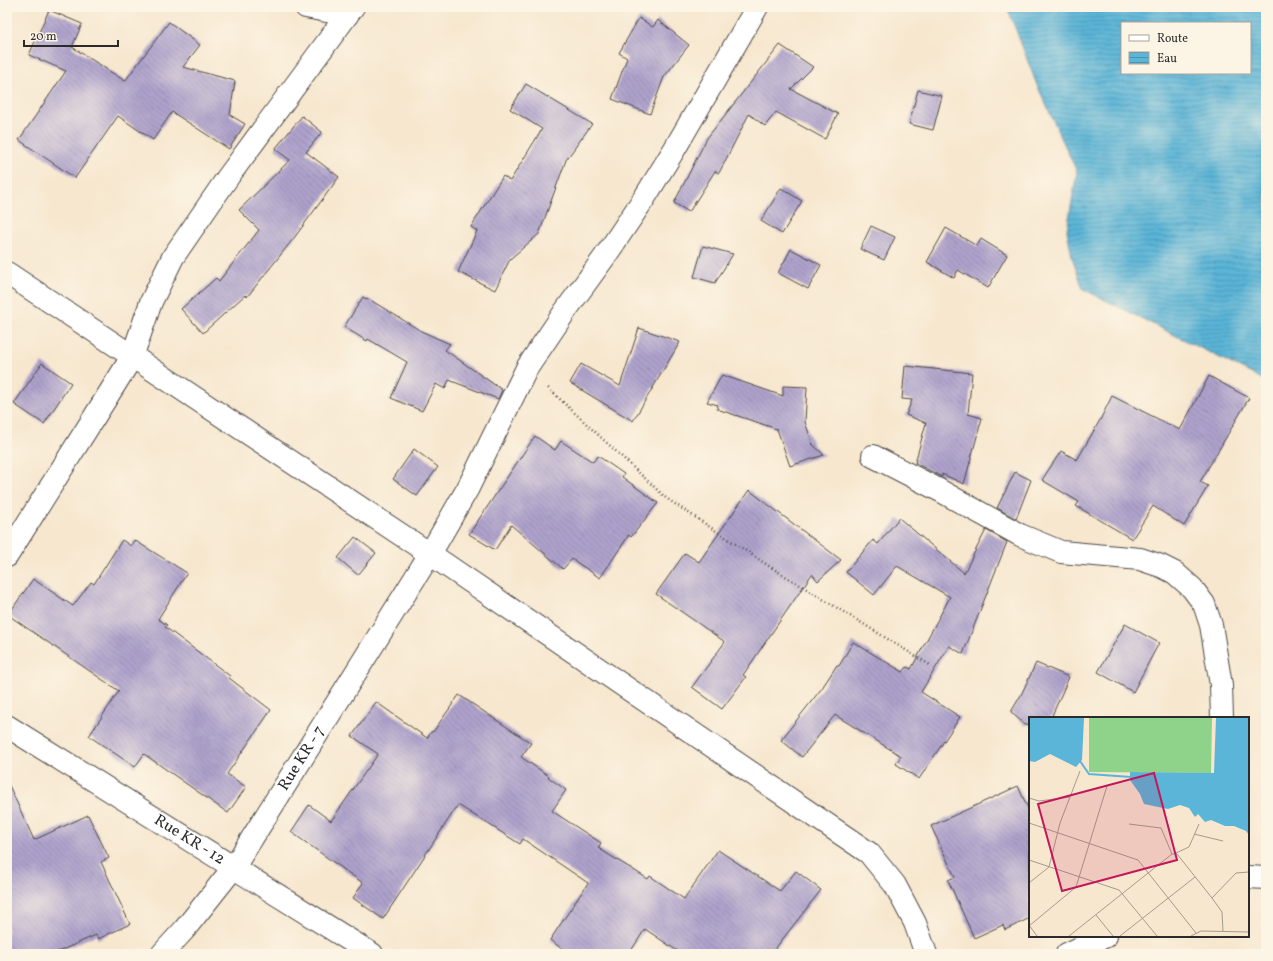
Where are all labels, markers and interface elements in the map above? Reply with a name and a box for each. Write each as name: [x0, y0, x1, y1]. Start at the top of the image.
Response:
scale bar: [24, 22, 118, 48]
legend: [1121, 22, 1251, 74]
text: 20 m: [30, 29, 57, 45]
text: Route: [1157, 31, 1188, 47]
text: Eau: [1157, 51, 1177, 67]
inset map: [1029, 717, 1249, 937]
street label: Rue KR - 7: [273, 722, 331, 795]
street label: Rue KR - 12: [150, 809, 229, 870]

